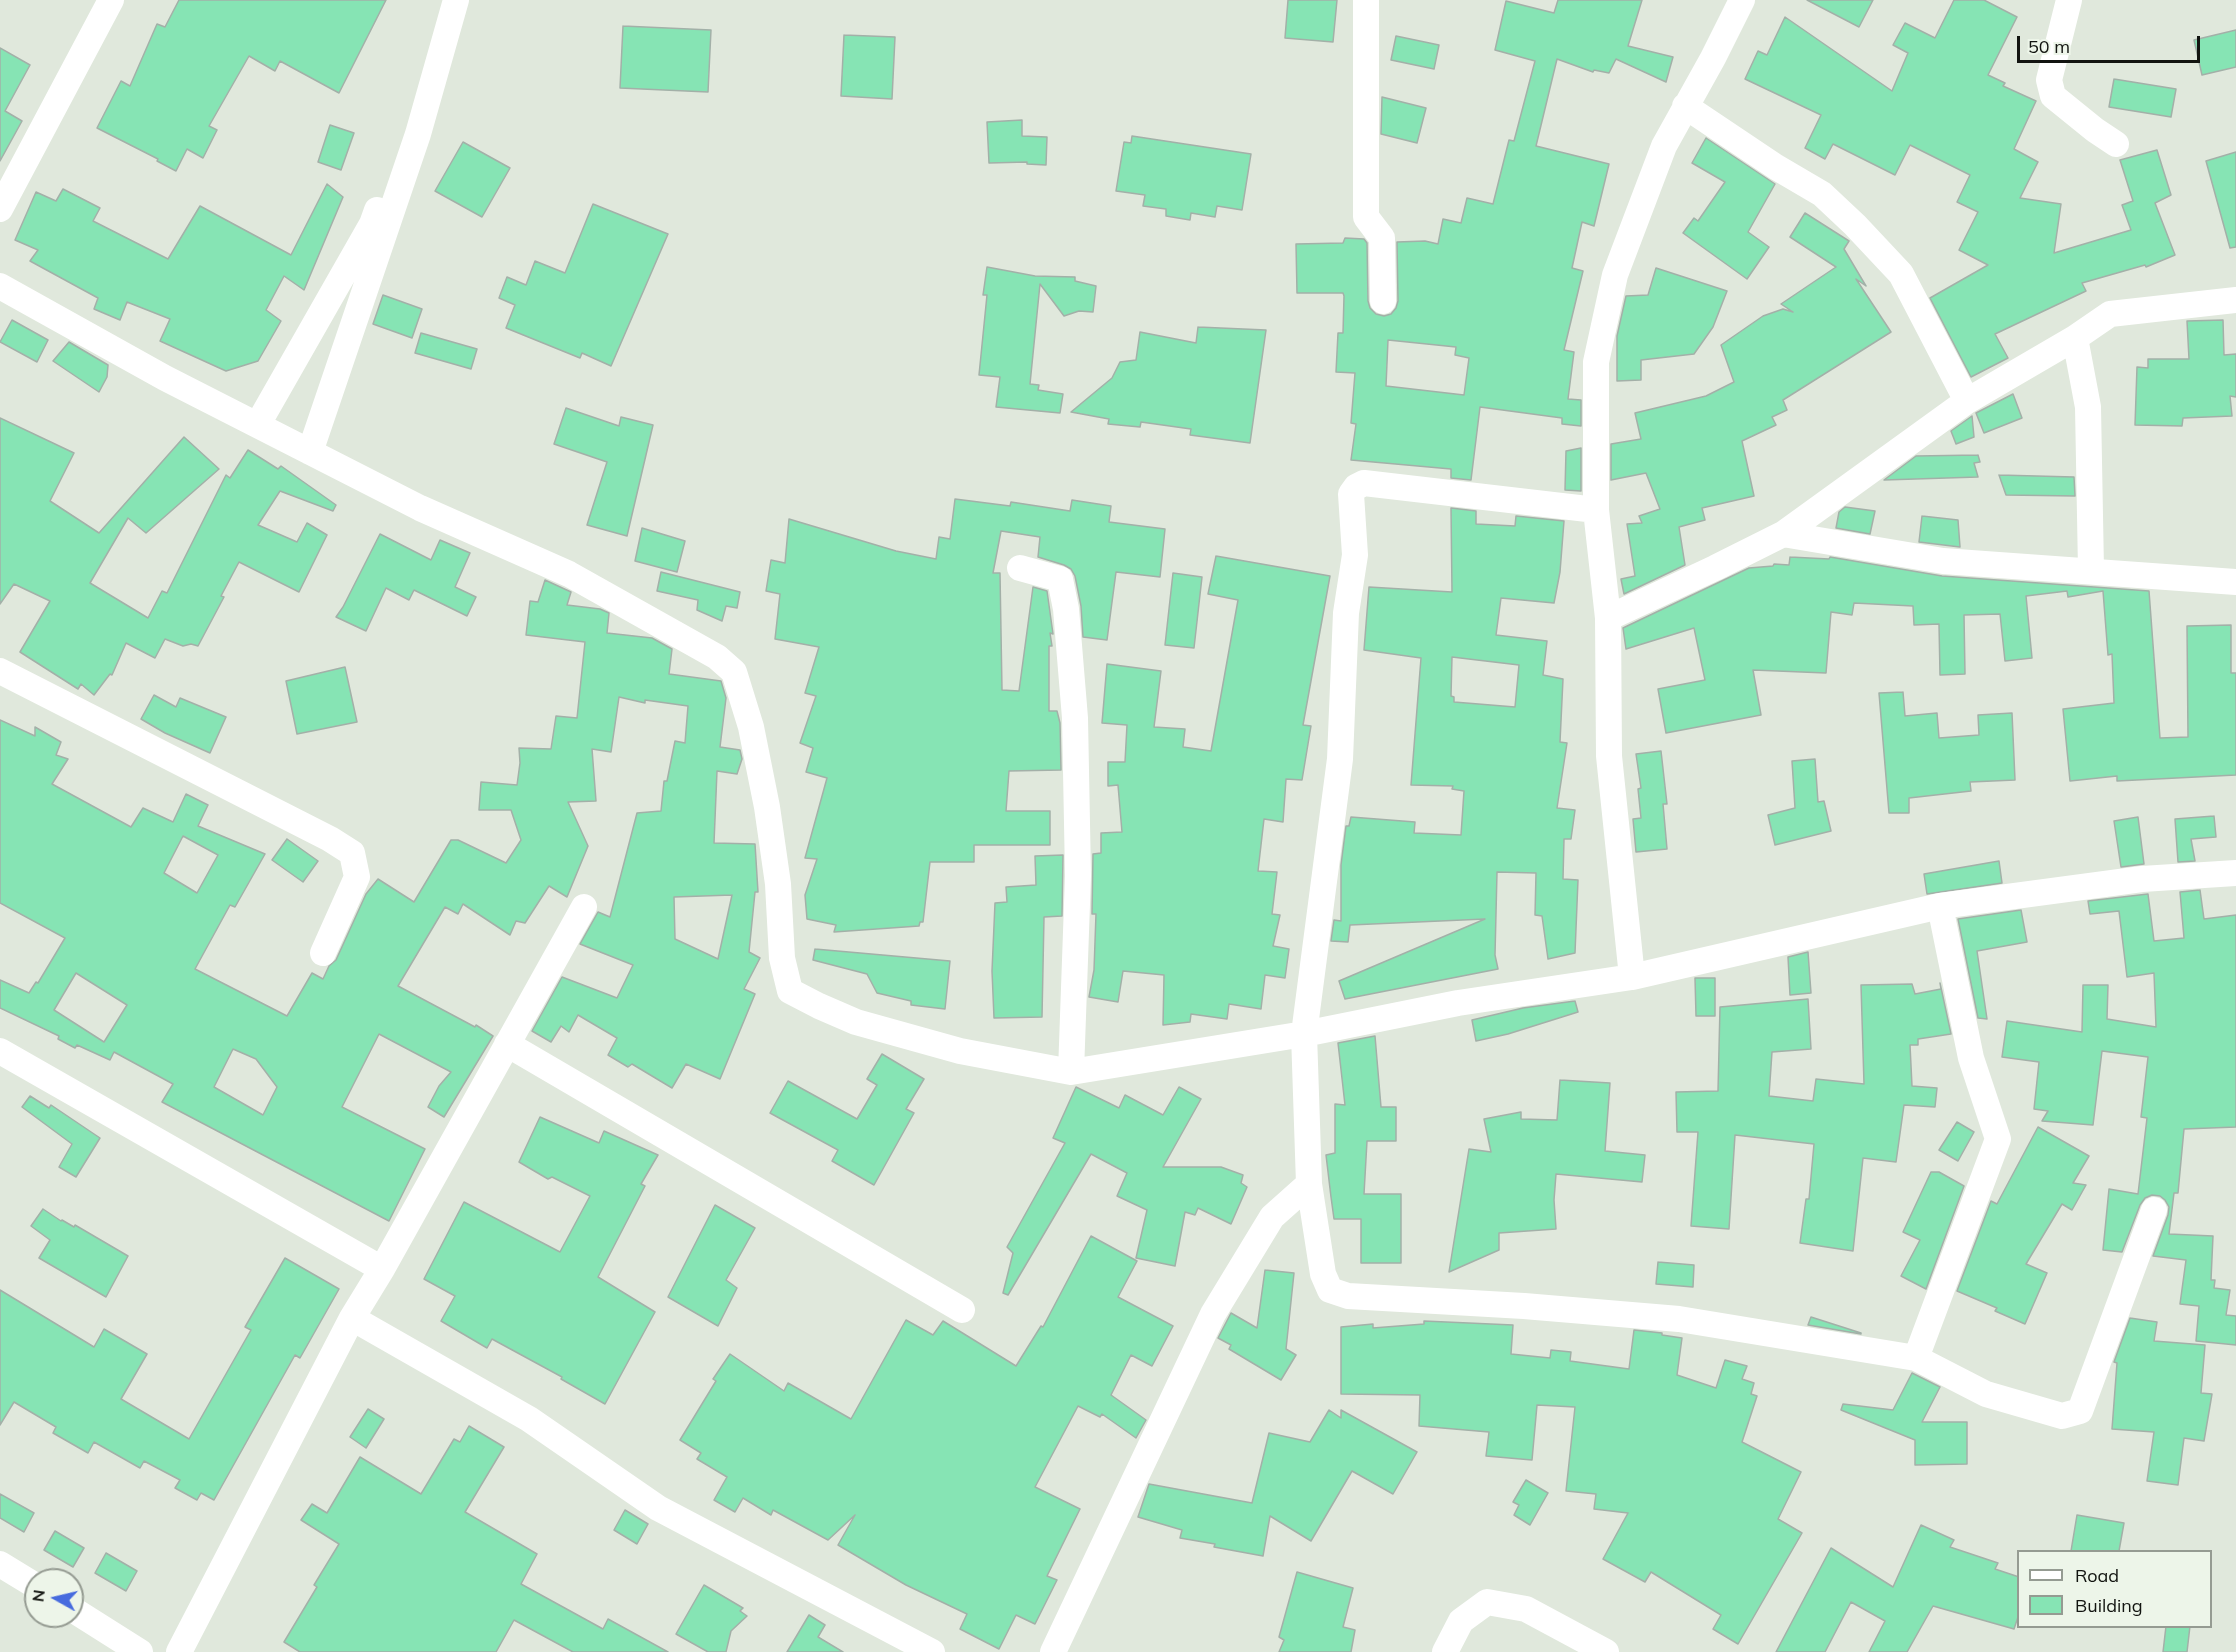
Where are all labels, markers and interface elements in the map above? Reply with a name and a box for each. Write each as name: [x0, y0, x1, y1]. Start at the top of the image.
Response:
scale bar: [2020, 24, 2203, 62]
text: 50 m: [2028, 35, 2070, 58]
legend: [2017, 1550, 2212, 1628]
text: Road: [2075, 1564, 2119, 1587]
north arrow: [24, 1568, 84, 1628]
text: N: [27, 1588, 49, 1603]
text: Building: [2075, 1594, 2143, 1617]

